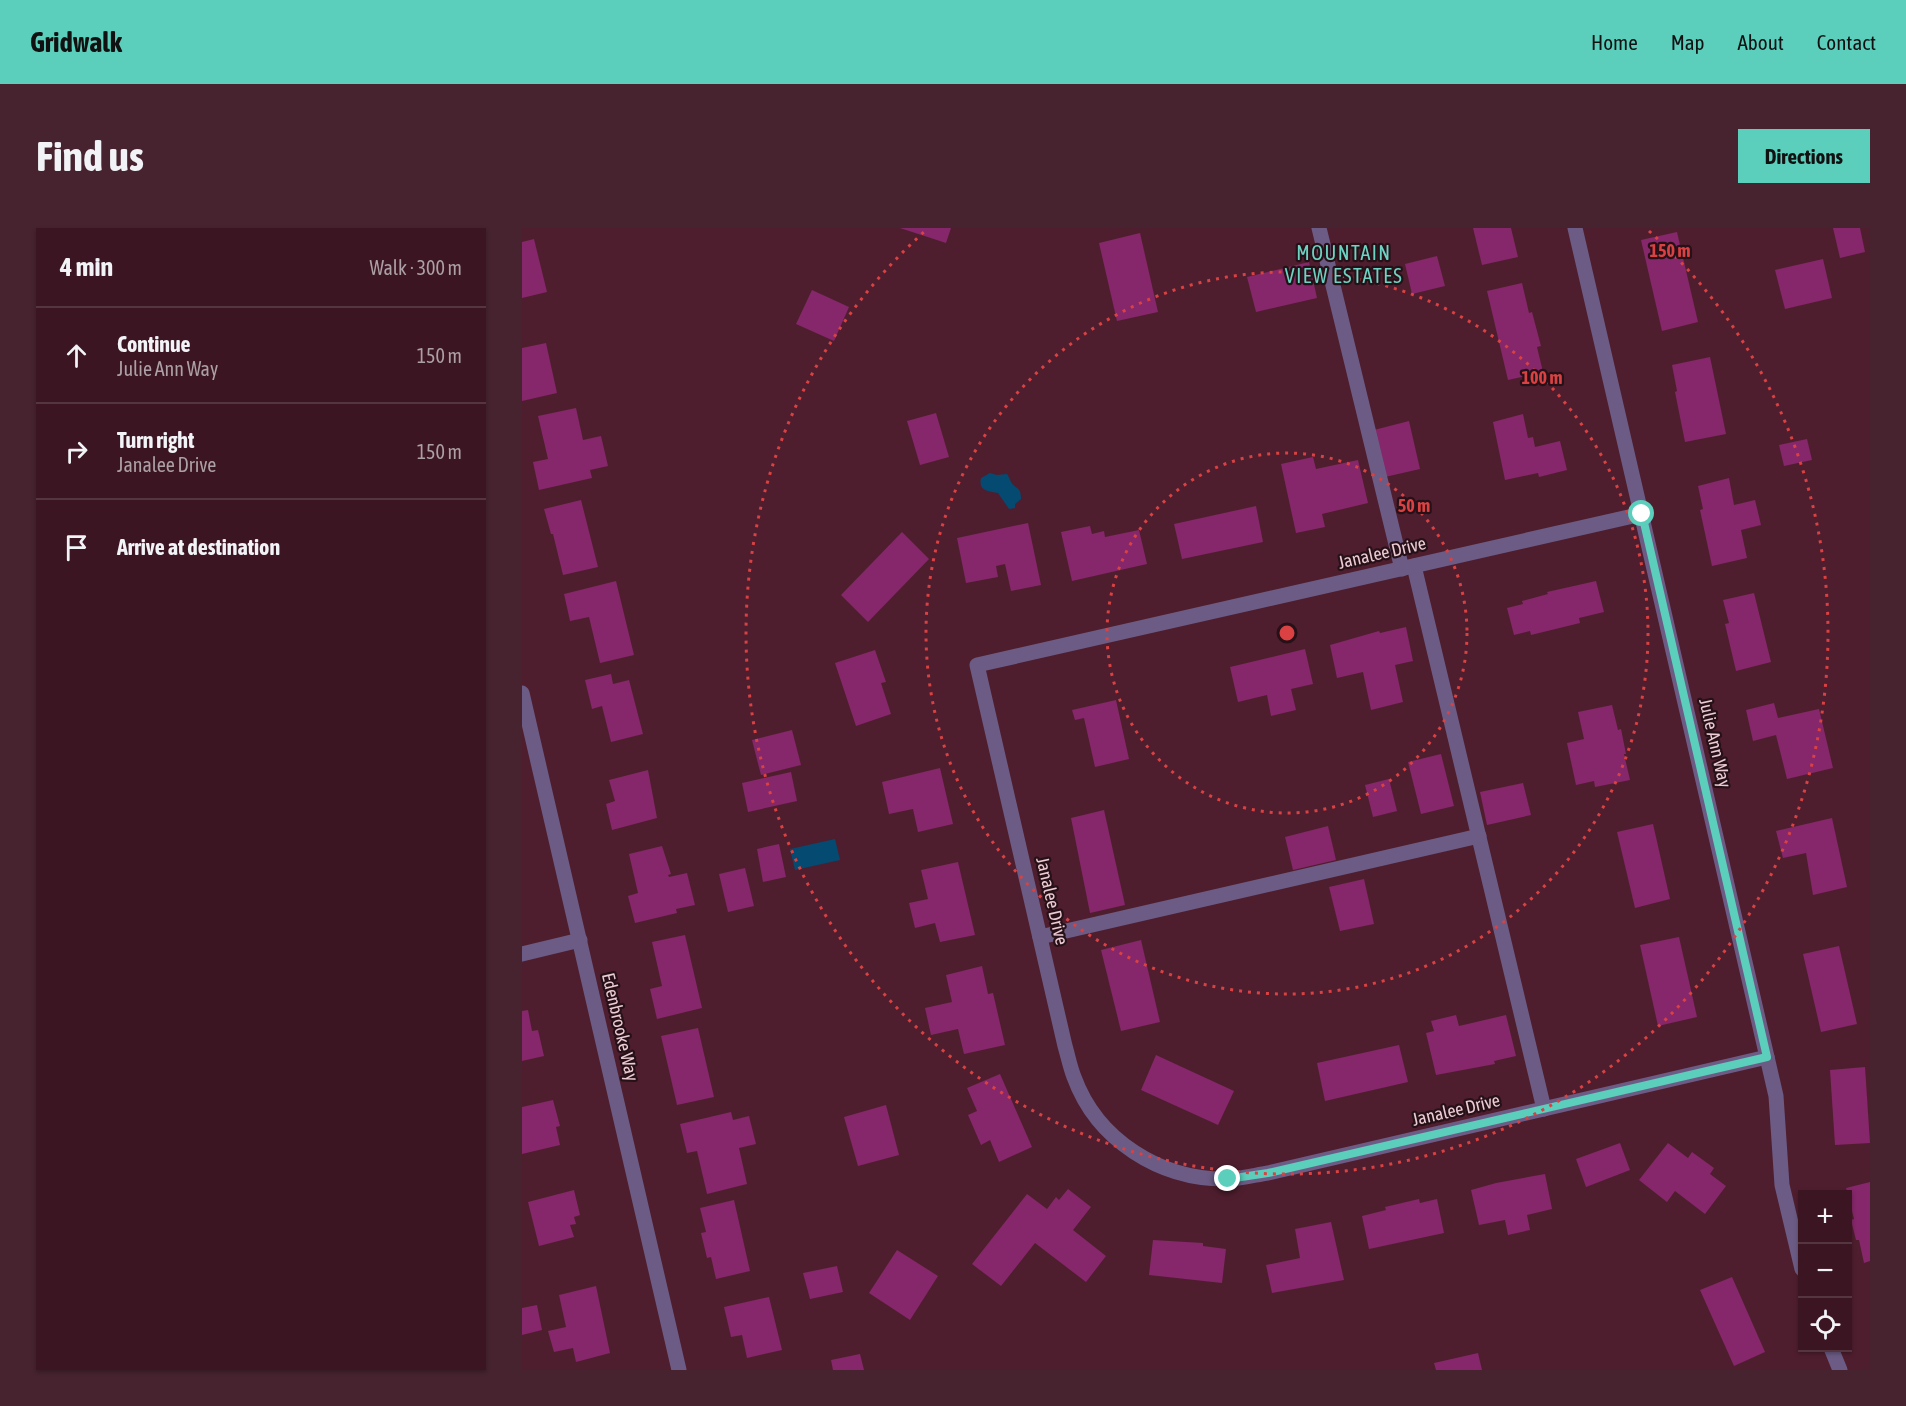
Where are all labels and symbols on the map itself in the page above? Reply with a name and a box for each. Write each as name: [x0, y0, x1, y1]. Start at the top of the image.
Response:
text: 150 m: [1650, 240, 1690, 261]
district label: MOUNTAIN VIEW ESTATES: [1285, 241, 1403, 287]
text: 100 m: [1522, 367, 1562, 388]
text: 50 m: [1398, 495, 1430, 516]
route start: [1628, 500, 1654, 526]
street label: Janalee Drive: [1336, 532, 1428, 573]
centre of rings: [1277, 623, 1297, 643]
street label: Julie Ann Way: [1695, 696, 1736, 790]
street label: Janalee Drive: [1032, 855, 1073, 947]
street label: Edenbrooke Way: [598, 971, 643, 1083]
street label: Janalee Drive: [1410, 1089, 1502, 1130]
route end: [1214, 1165, 1240, 1191]

